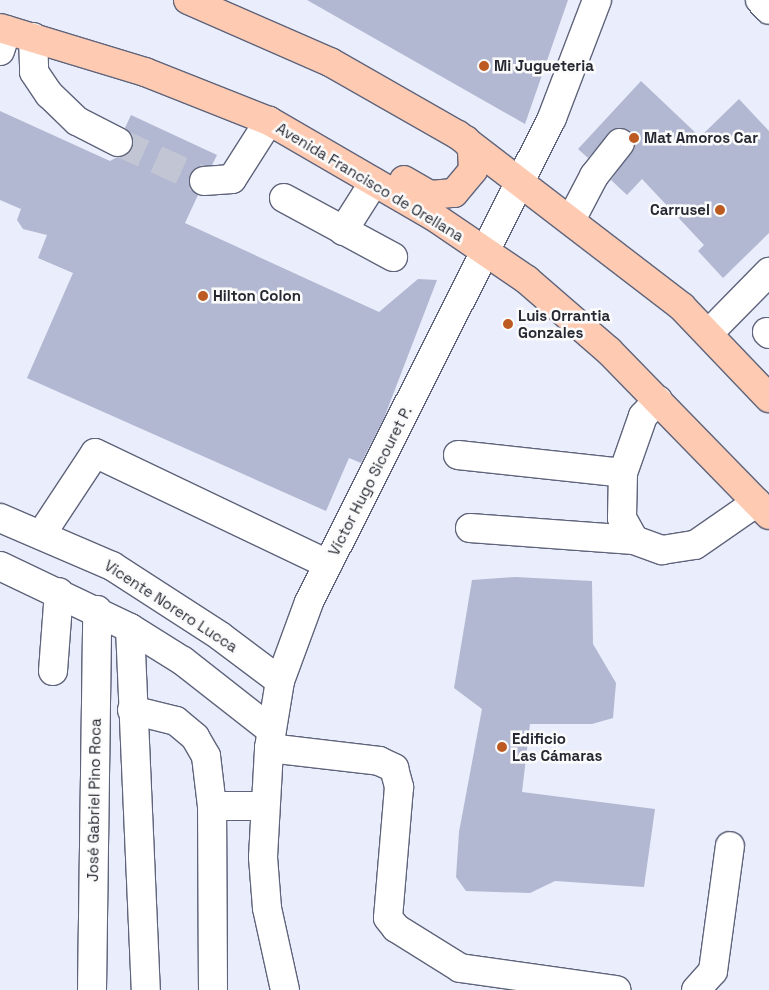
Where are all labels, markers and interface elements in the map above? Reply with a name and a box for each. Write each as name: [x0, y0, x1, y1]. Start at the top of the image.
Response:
place label: Mi Jugueteria: [494, 57, 594, 75]
marker: Mi Jugueteria: [478, 60, 490, 72]
street label: Avenida Francisco de Orellana: [273, 119, 467, 245]
place label: Mat Amoros Car: [644, 129, 758, 147]
marker: Mat Amoros Car: [628, 132, 640, 144]
place label: Carrusel: [650, 201, 710, 219]
marker: Carrusel: [714, 204, 726, 216]
place label: Hilton Colon: [213, 287, 301, 305]
marker: Hilton Colon: [197, 290, 209, 302]
place label: Luis Orrantia Gonzales: [518, 306, 610, 341]
marker: Luis Orrantia Gonzales: [502, 318, 514, 330]
street label: Víctor Hugo Sicouret P.: [325, 403, 415, 559]
street label: Vicente Norero Lucca: [101, 556, 241, 656]
street label: José Gabriel Pino Roca: [84, 718, 104, 882]
place label: Edificio Las Cámaras: [512, 729, 602, 764]
marker: Edificio Las Cámaras: [496, 741, 508, 753]

